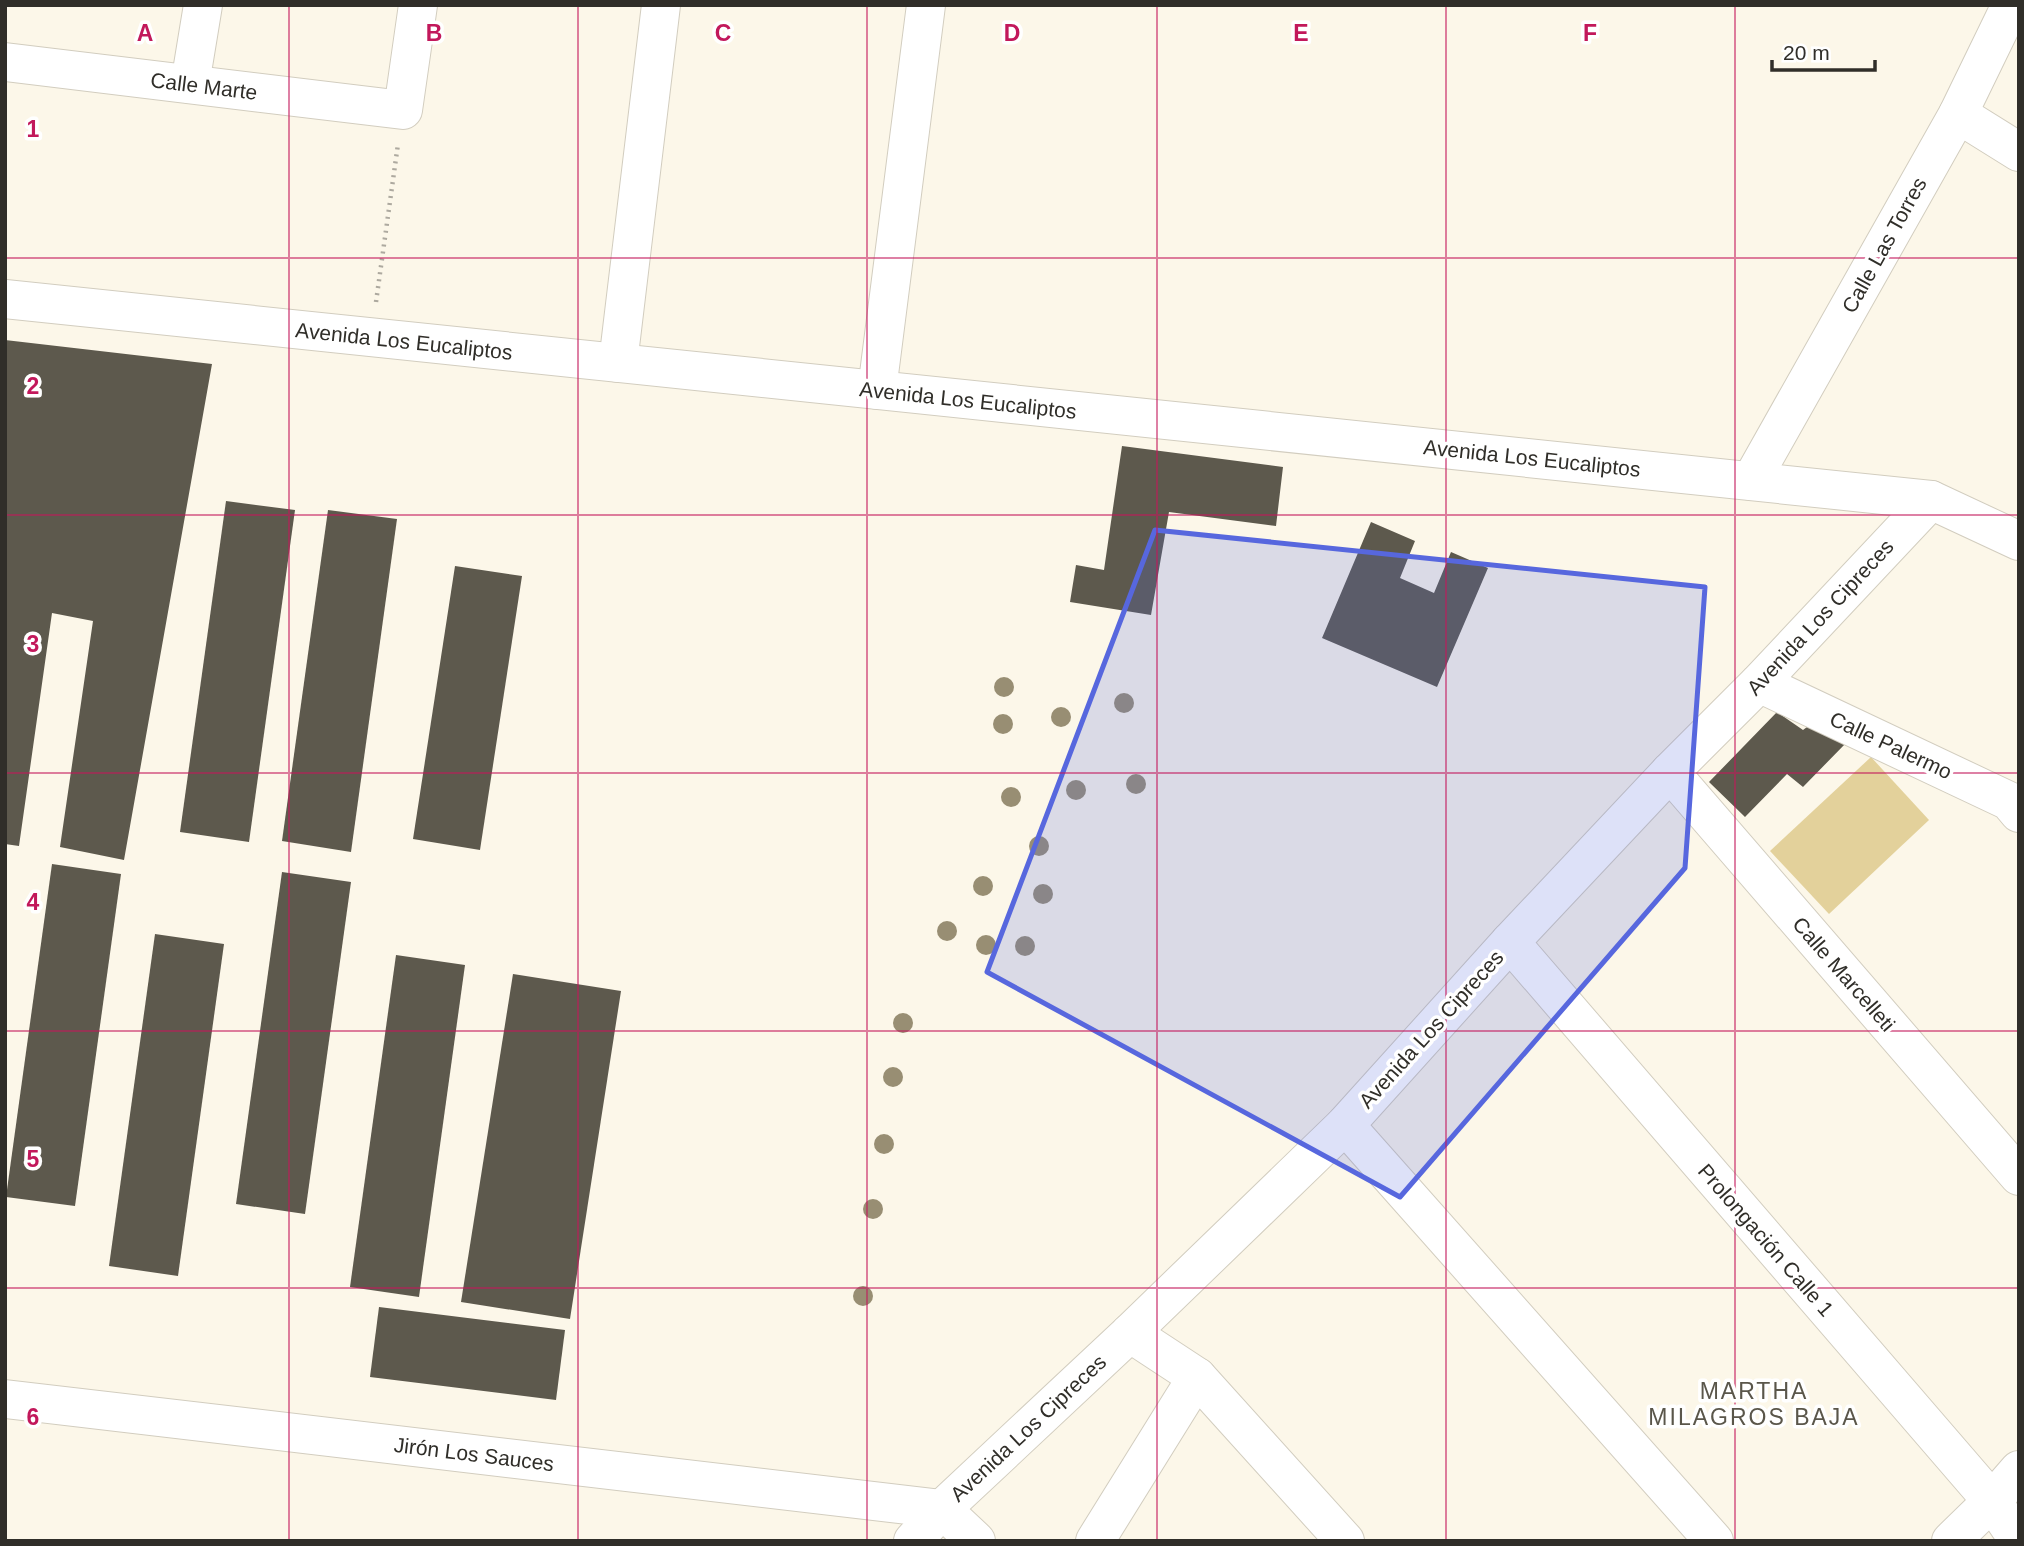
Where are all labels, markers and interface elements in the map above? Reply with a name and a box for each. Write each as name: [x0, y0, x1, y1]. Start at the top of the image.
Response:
text: A: [137, 20, 153, 46]
text: B: [426, 20, 442, 46]
text: C: [715, 20, 731, 46]
text: D: [1004, 20, 1020, 46]
text: E: [1293, 20, 1309, 46]
text: F: [1583, 20, 1597, 46]
scale bar: [1772, 28, 1875, 72]
text: 20 m: [1783, 41, 1830, 64]
street label: Calle Marte: [149, 68, 259, 104]
text: 1: [27, 116, 40, 142]
street label: Calle Las Torres: [1837, 173, 1931, 317]
street label: Avenida Los Eucaliptos: [294, 318, 514, 364]
text: 2: [27, 373, 39, 399]
street label: Avenida Los Eucaliptos: [858, 377, 1078, 423]
street label: Avenida Los Eucaliptos: [1422, 435, 1642, 481]
street label: Avenida Los Cipreces: [1742, 535, 1898, 699]
text: 3: [27, 631, 39, 657]
street label: Calle Palermo: [1826, 707, 1956, 783]
text: 4: [27, 889, 40, 915]
street label: Calle Marcelleti: [1788, 912, 1900, 1036]
street label: Avenida Los Cipreces: [1354, 946, 1508, 1112]
text: 5: [27, 1146, 40, 1172]
street label: Prolongación Calle 1: [1694, 1159, 1838, 1321]
street label: Avenida Los Cipreces: [946, 1350, 1110, 1506]
district label: MARTHA MILAGROS BAJA: [1648, 1378, 1860, 1430]
text: 6: [27, 1404, 39, 1430]
street label: Jirón Los Sauces: [393, 1433, 555, 1475]

